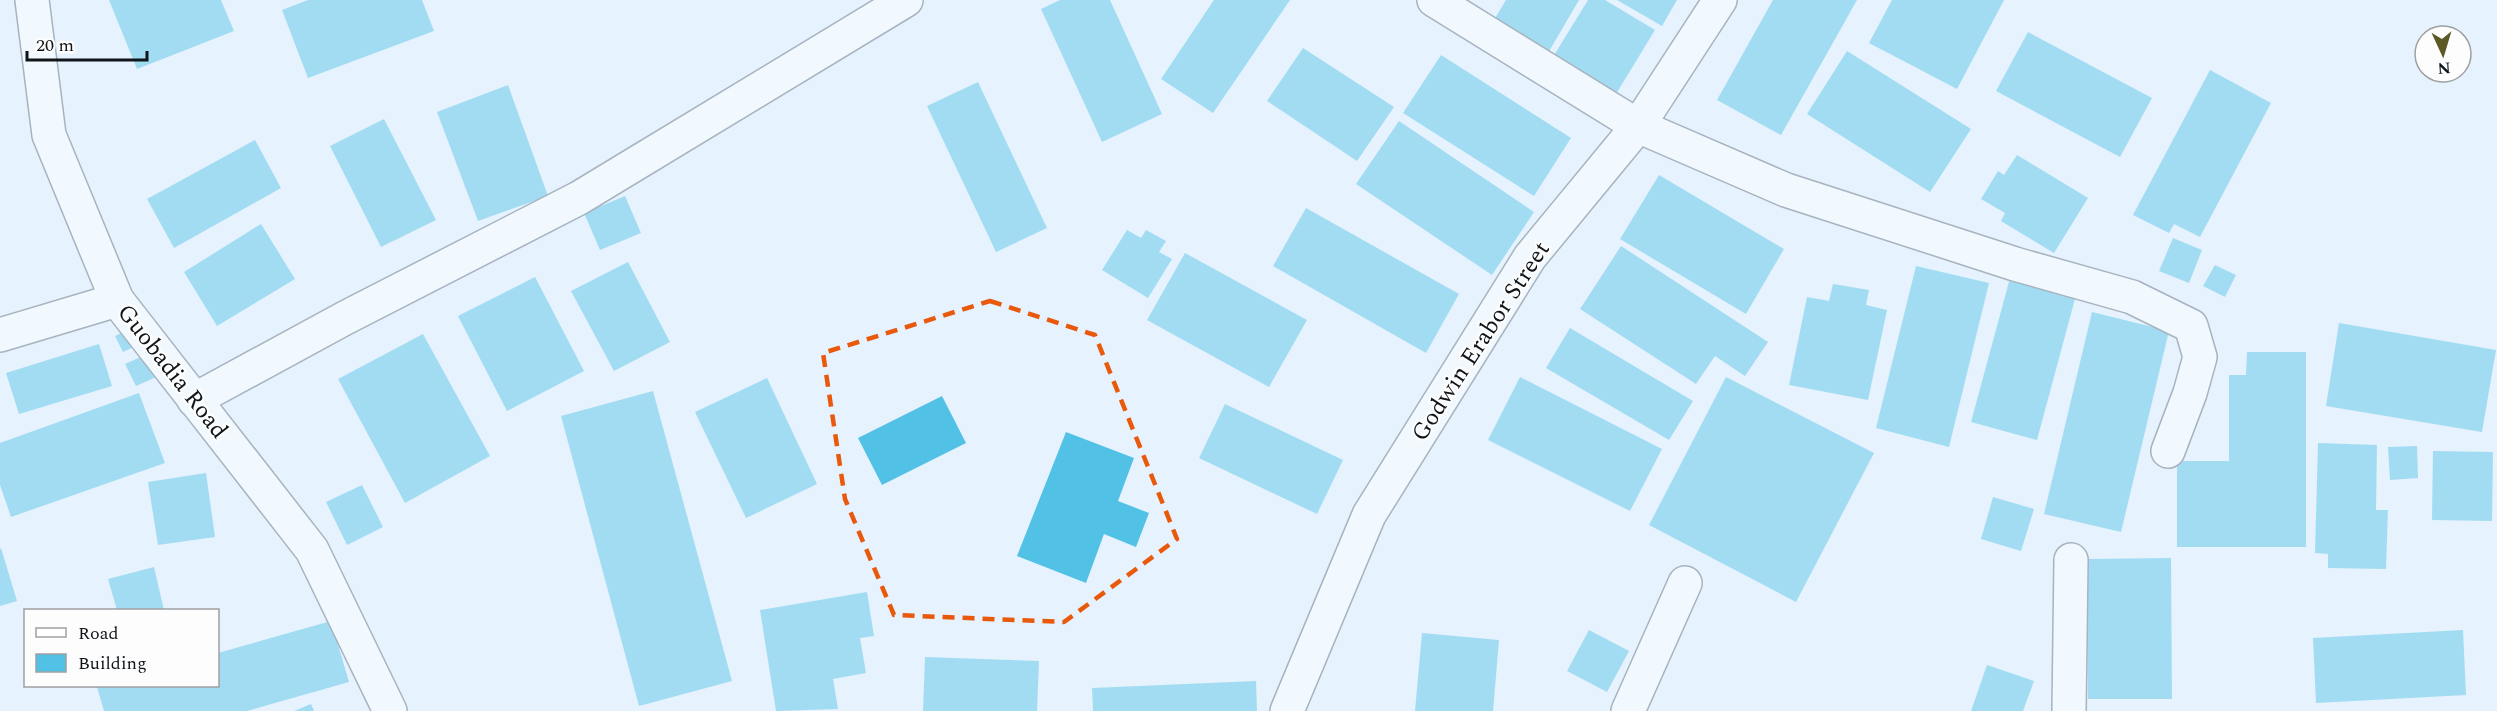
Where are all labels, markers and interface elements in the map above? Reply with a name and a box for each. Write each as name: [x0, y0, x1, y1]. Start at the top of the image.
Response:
scale bar: [27, 24, 147, 62]
north arrow: [2413, 24, 2473, 84]
text: 20 m: [36, 32, 74, 59]
text: N: [2437, 56, 2451, 80]
street label: Godwin Erabor Street: [1402, 234, 1559, 449]
street label: Guobadia Road: [108, 296, 237, 447]
legend: [24, 609, 219, 687]
text: Road: [78, 620, 119, 647]
text: Building: [78, 650, 147, 677]

